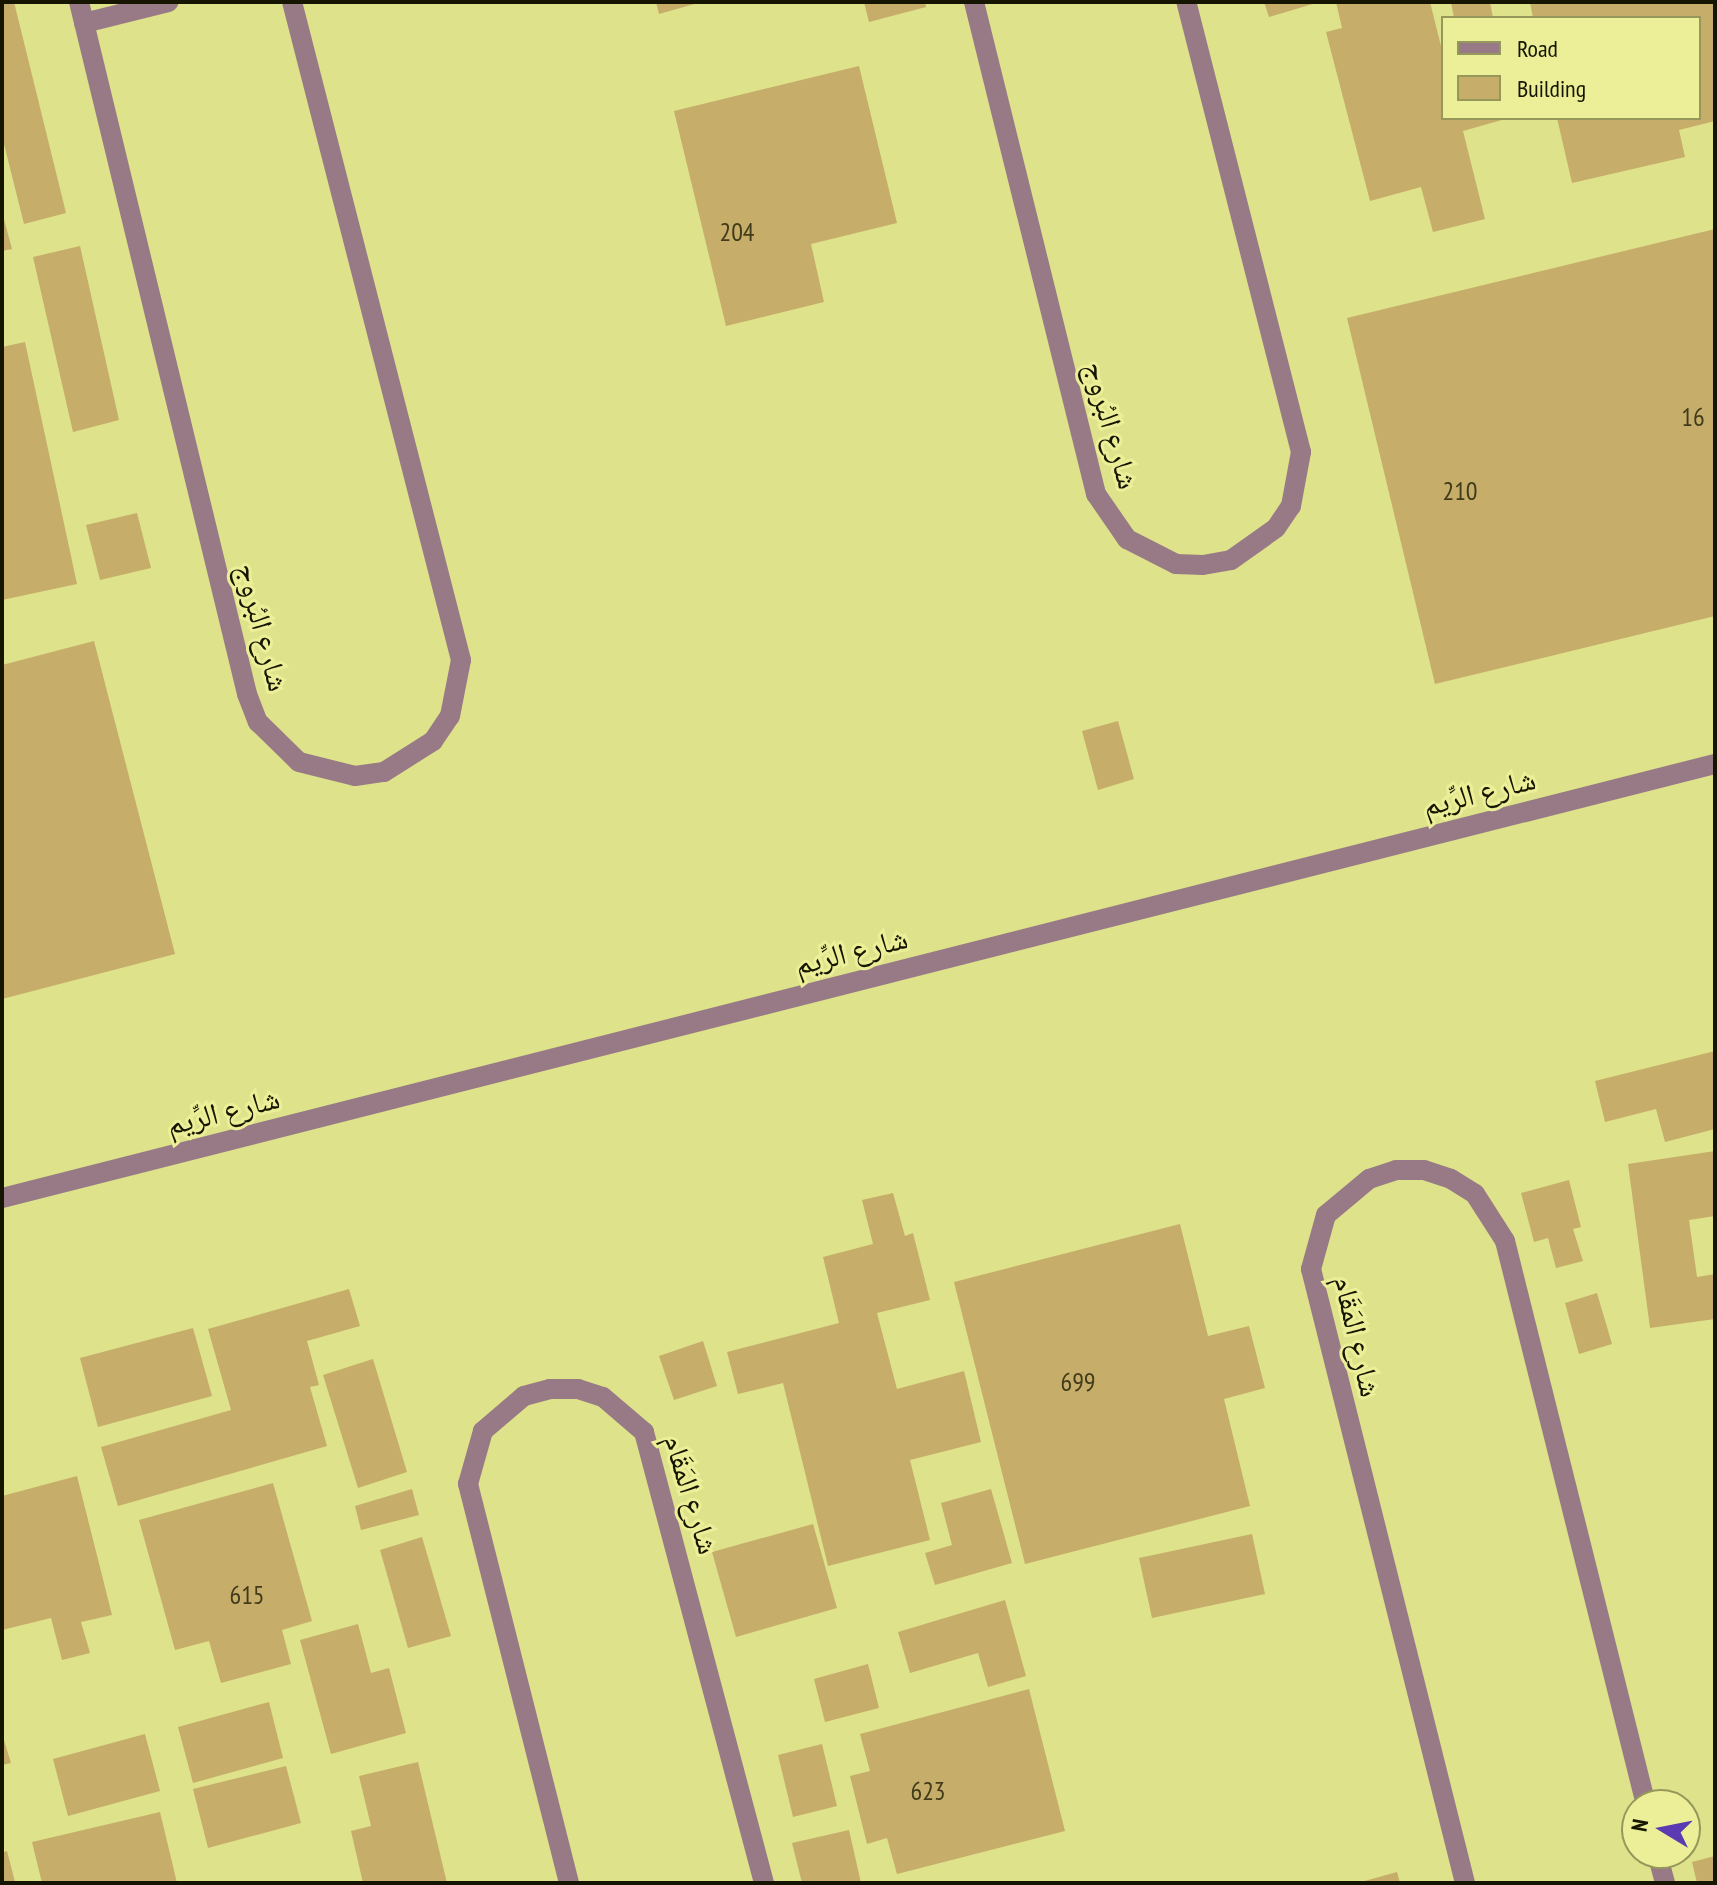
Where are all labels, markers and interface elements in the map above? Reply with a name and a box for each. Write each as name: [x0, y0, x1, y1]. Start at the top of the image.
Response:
legend: [1441, 16, 1701, 120]
text: Road: [1517, 33, 1558, 64]
text: Building: [1517, 73, 1586, 104]
house number: 204: [719, 216, 755, 248]
street label: شارع البُروج: [1077, 357, 1147, 493]
house number: 16: [1681, 401, 1705, 433]
house number: 210: [1442, 475, 1478, 507]
street label: شارع البُروج: [229, 559, 297, 695]
street label: شارع الرِّيم: [1419, 761, 1539, 823]
street label: شارع الرِّيم: [791, 920, 911, 982]
street label: شارع الرِّيم: [163, 1080, 283, 1142]
street label: شارع المَقَام: [1327, 1272, 1389, 1400]
house number: 699: [1060, 1366, 1096, 1398]
street label: شارع المَقَام: [657, 1430, 727, 1558]
house number: 615: [229, 1579, 265, 1611]
house number: 623: [910, 1775, 946, 1807]
north arrow: [1621, 1789, 1701, 1869]
text: N: [1625, 1817, 1654, 1833]

